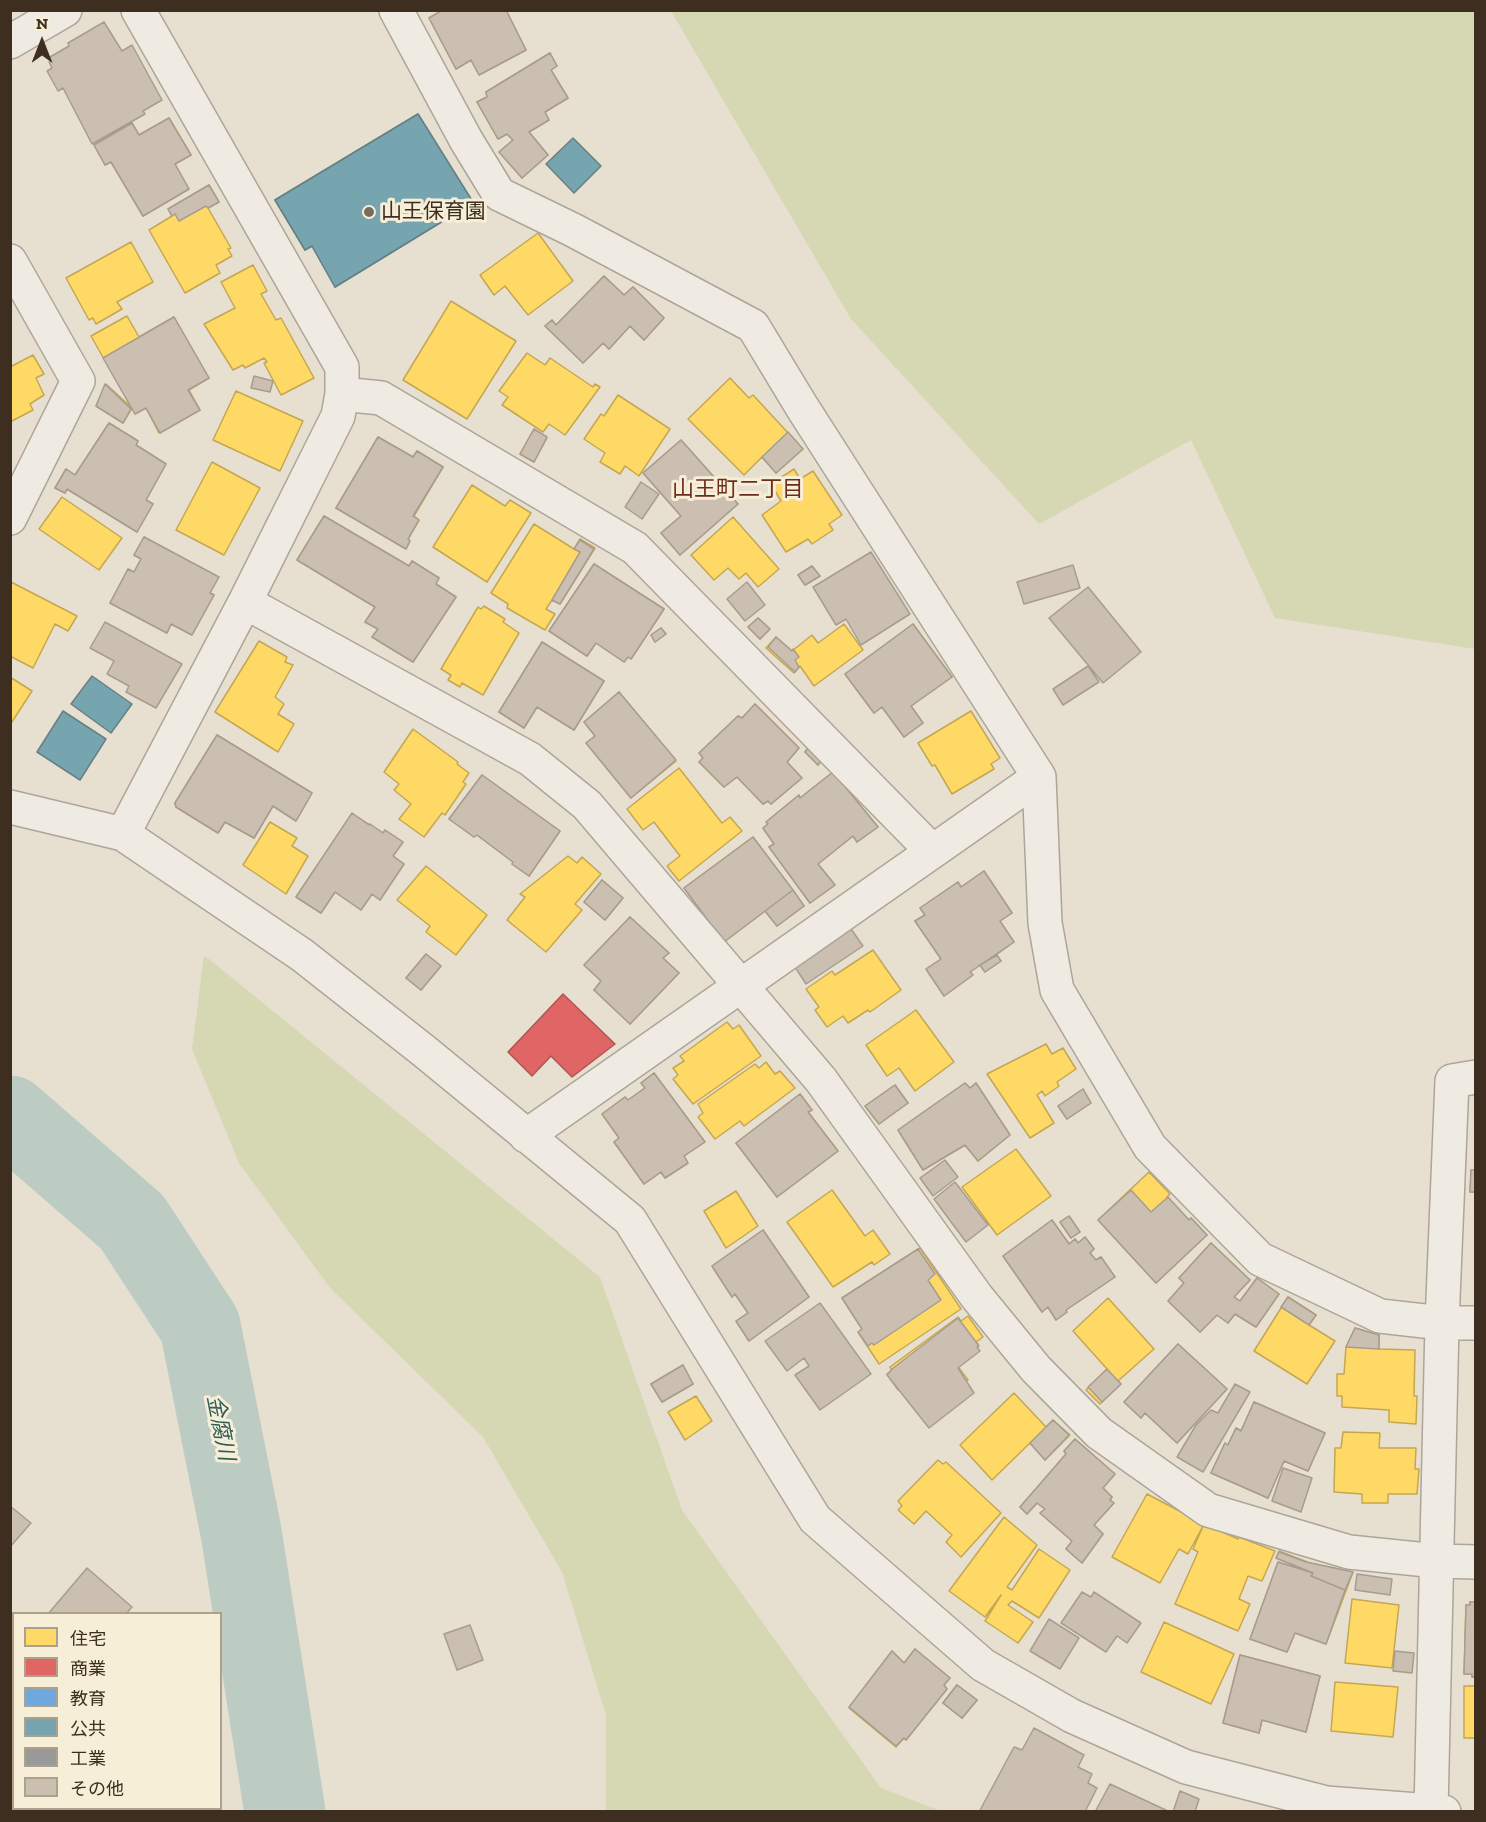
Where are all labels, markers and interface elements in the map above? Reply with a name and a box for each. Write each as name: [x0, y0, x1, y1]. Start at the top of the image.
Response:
north arrow: [12, 12, 72, 72]
text: N: [36, 14, 48, 33]
place label: 山王保育園: [381, 199, 486, 225]
marker: 山王保育園: [362, 205, 376, 219]
district label: 山王町二丁目: [672, 477, 804, 503]
water label: 金腐川: [201, 1393, 239, 1463]
legend: [12, 1612, 222, 1810]
text: 住宅: [70, 1628, 106, 1650]
text: 商業: [70, 1658, 106, 1680]
text: 教育: [70, 1688, 106, 1710]
text: 公共: [70, 1718, 106, 1740]
text: 工業: [70, 1748, 106, 1770]
text: その他: [70, 1778, 124, 1800]

